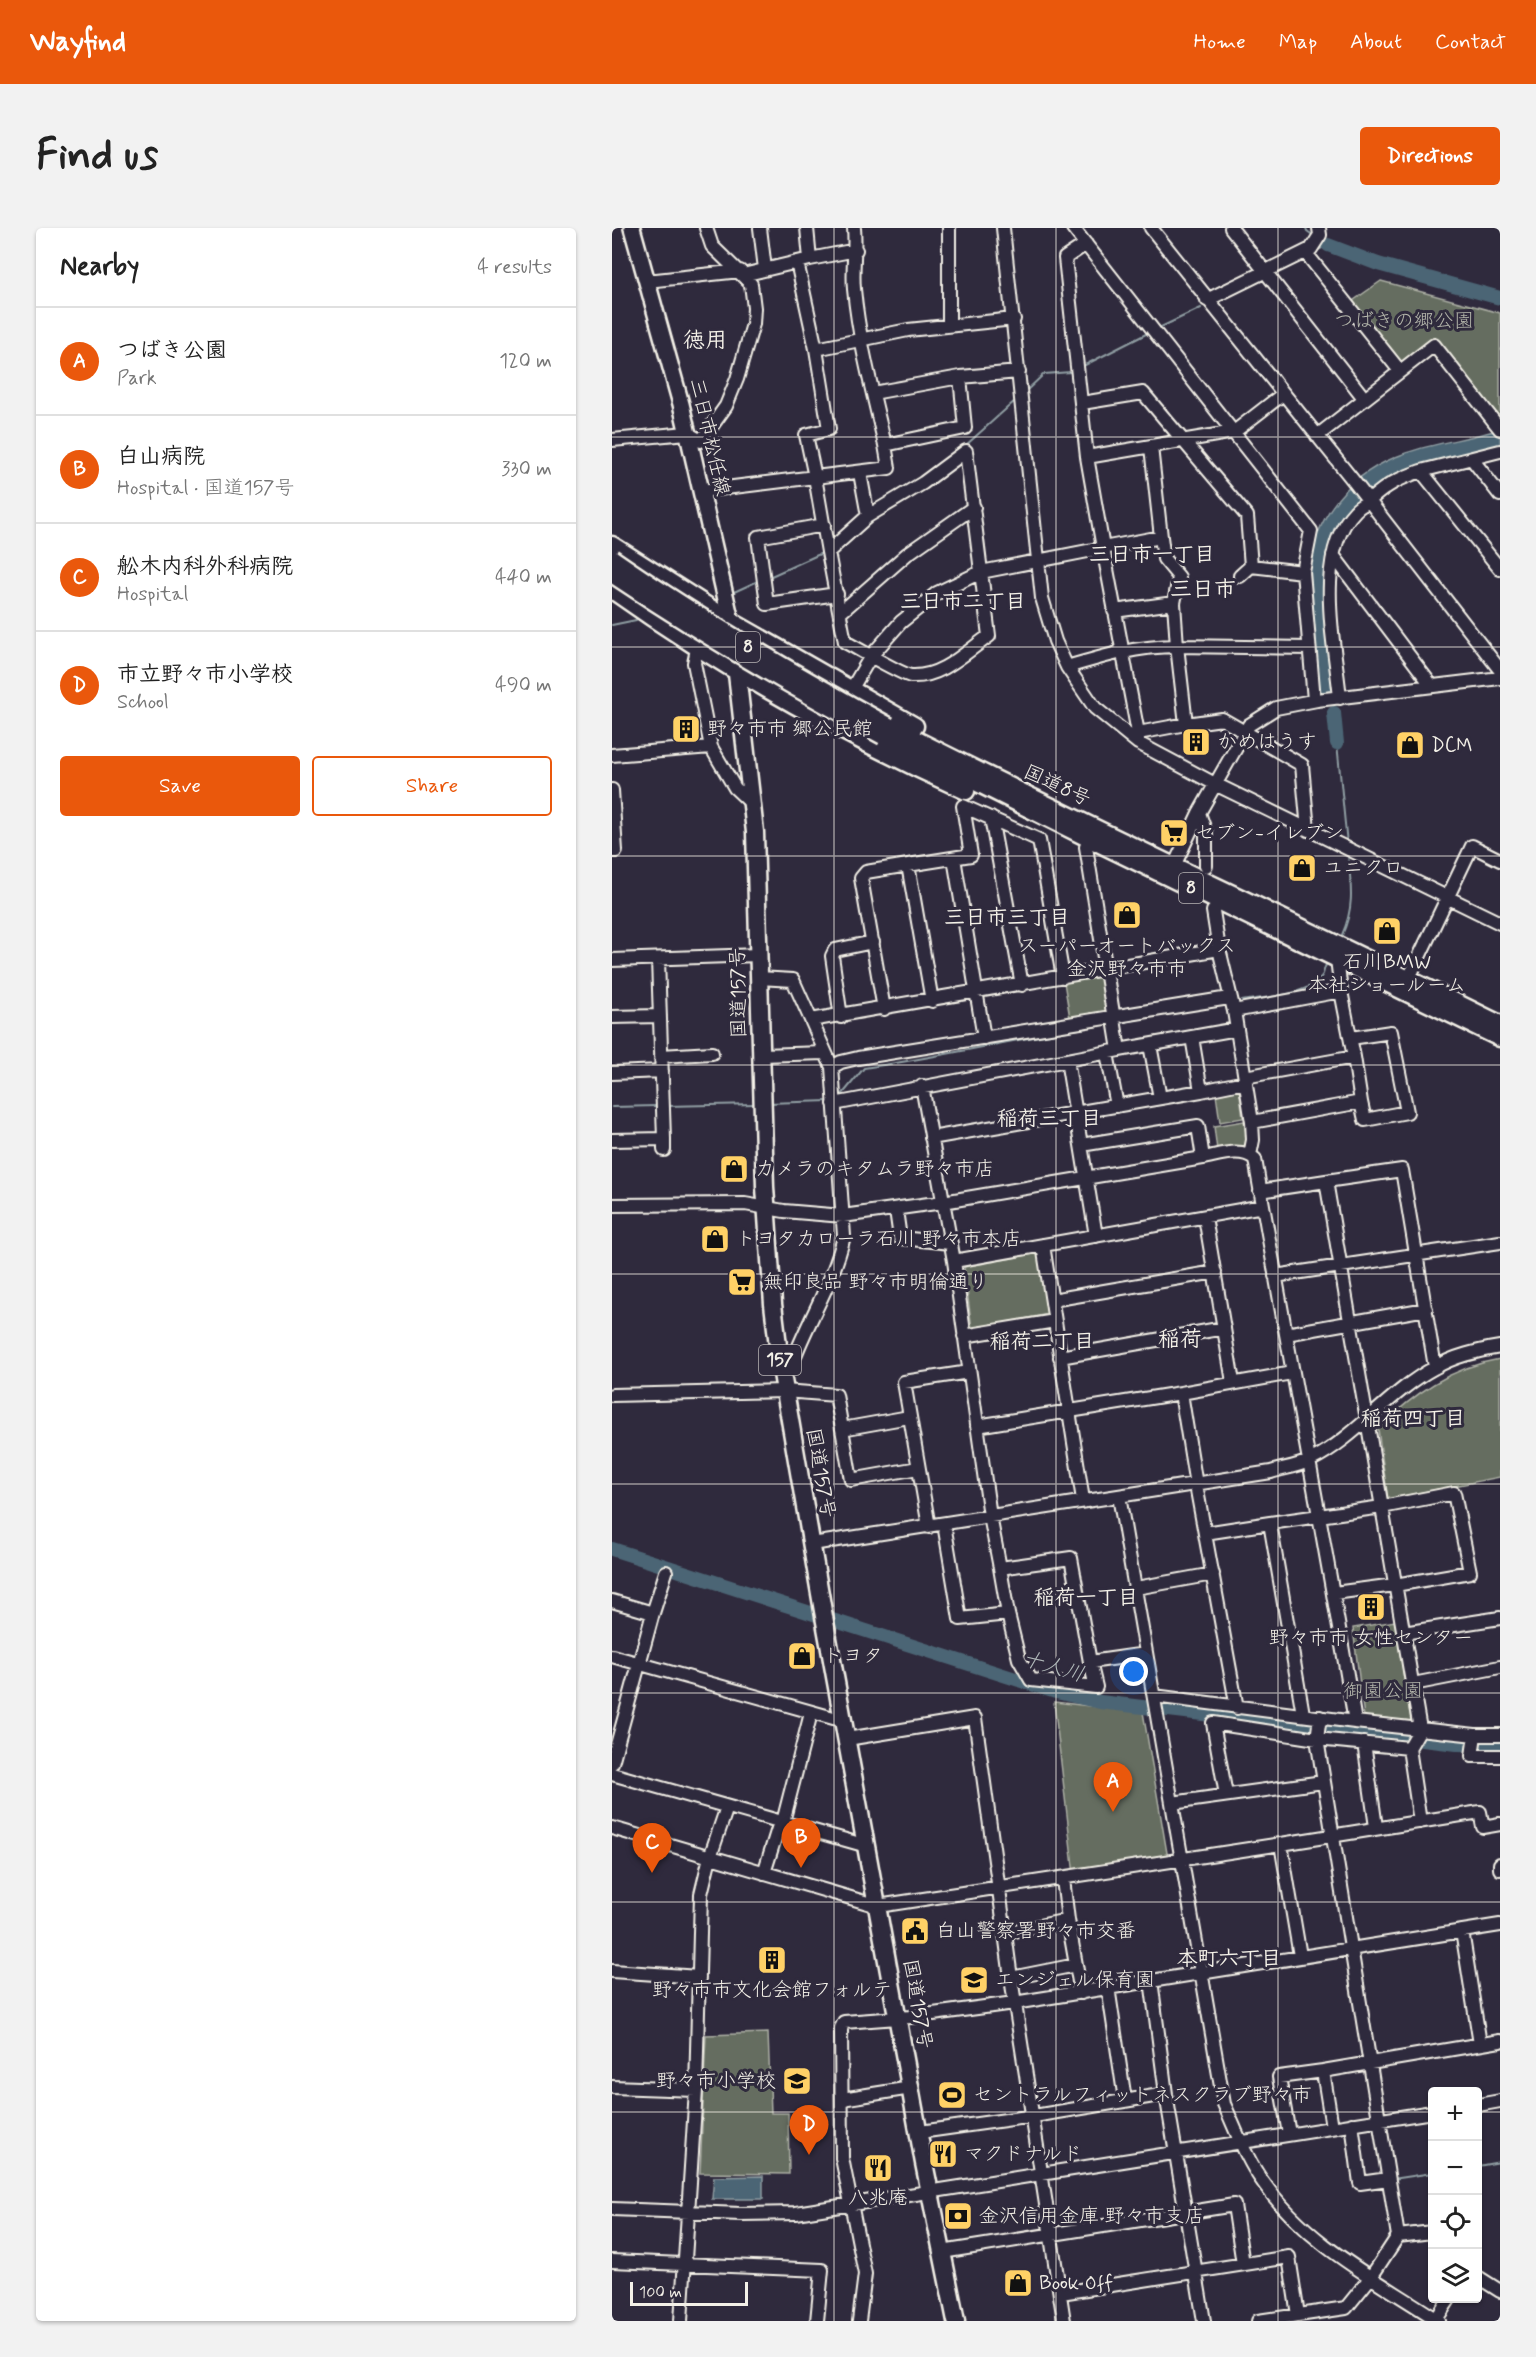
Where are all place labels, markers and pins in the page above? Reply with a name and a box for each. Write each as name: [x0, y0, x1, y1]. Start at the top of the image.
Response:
building icon: 野々市市 郷公民館: [670, 713, 702, 745]
place label: 野々市市 郷公民館: [707, 716, 872, 743]
building icon: かめはうす: [1180, 726, 1212, 758]
place label: かめはうす: [1217, 729, 1317, 756]
shop icon: DCM: [1394, 729, 1426, 761]
place label: DCM: [1431, 732, 1473, 759]
supermarket icon: セブン-イレブン: [1158, 817, 1190, 849]
place label: セブン-イレブン: [1195, 820, 1344, 847]
shop icon: ユニクロ: [1286, 852, 1318, 884]
place label: ユニクロ: [1323, 855, 1403, 882]
shop icon: スーパーオートバックス 金沢野々市市: [1111, 899, 1143, 931]
shop icon: 石川BMW 本社ショールーム: [1371, 915, 1403, 947]
place label: スーパーオートバックス 金沢野々市市: [1018, 933, 1236, 983]
place label: 石川BMW 本社ショールーム: [1308, 949, 1466, 999]
shop icon: カメラのキタムラ野々市店: [718, 1153, 750, 1185]
place label: カメラのキタムラ野々市店: [755, 1156, 995, 1183]
shop icon: トヨタカローラ石川 野々市本店: [699, 1223, 731, 1255]
place label: トヨタカローラ石川 野々市本店: [736, 1226, 1021, 1253]
supermarket icon: 無印良品 野々市明倫通り: [726, 1266, 758, 1298]
place label: 無印良品 野々市明倫通り: [763, 1269, 988, 1296]
building icon: 野々市市 女性センター: [1355, 1591, 1387, 1623]
place label: 野々市市 女性センター: [1269, 1625, 1473, 1652]
shop icon: トヨタ: [786, 1640, 818, 1672]
place label: トヨタ: [823, 1643, 883, 1670]
pin: A: [1094, 1762, 1132, 1812]
pin: B: [782, 1818, 820, 1868]
pin: C: [632, 1824, 672, 1873]
public building icon: 白山警察署野々市交番: [899, 1915, 931, 1947]
place label: 白山警察署野々市交番: [936, 1918, 1136, 1945]
building icon: 野々市市文化会館フォルテ: [756, 1944, 788, 1976]
school or university icon: エンジェル保育園: [958, 1964, 990, 1996]
place label: エンジェル保育園: [995, 1967, 1155, 1994]
place label: 野々市市文化会館フォルテ: [652, 1977, 892, 2004]
school or university icon: 野々市小学校: [781, 2065, 813, 2097]
place label: 野々市小学校: [656, 2068, 776, 2095]
sports icon: セントラルフィットネスクラブ野々市: [936, 2079, 968, 2111]
place label: セントラルフィットネスクラブ野々市: [973, 2082, 1312, 2109]
pin: D: [790, 2106, 828, 2155]
restaurant icon: マクドナルド: [927, 2138, 959, 2170]
place label: マクドナルド: [964, 2141, 1082, 2168]
restaurant icon: 八兆庵: [862, 2152, 894, 2184]
place label: 八兆庵: [848, 2185, 908, 2212]
bank icon: 金沢信用金庫 野々市支店: [942, 2200, 974, 2232]
place label: 金沢信用金庫 野々市支店: [979, 2203, 1204, 2230]
shop icon: Book Off: [1002, 2267, 1034, 2299]
place label: Book Off: [1039, 2270, 1113, 2297]

